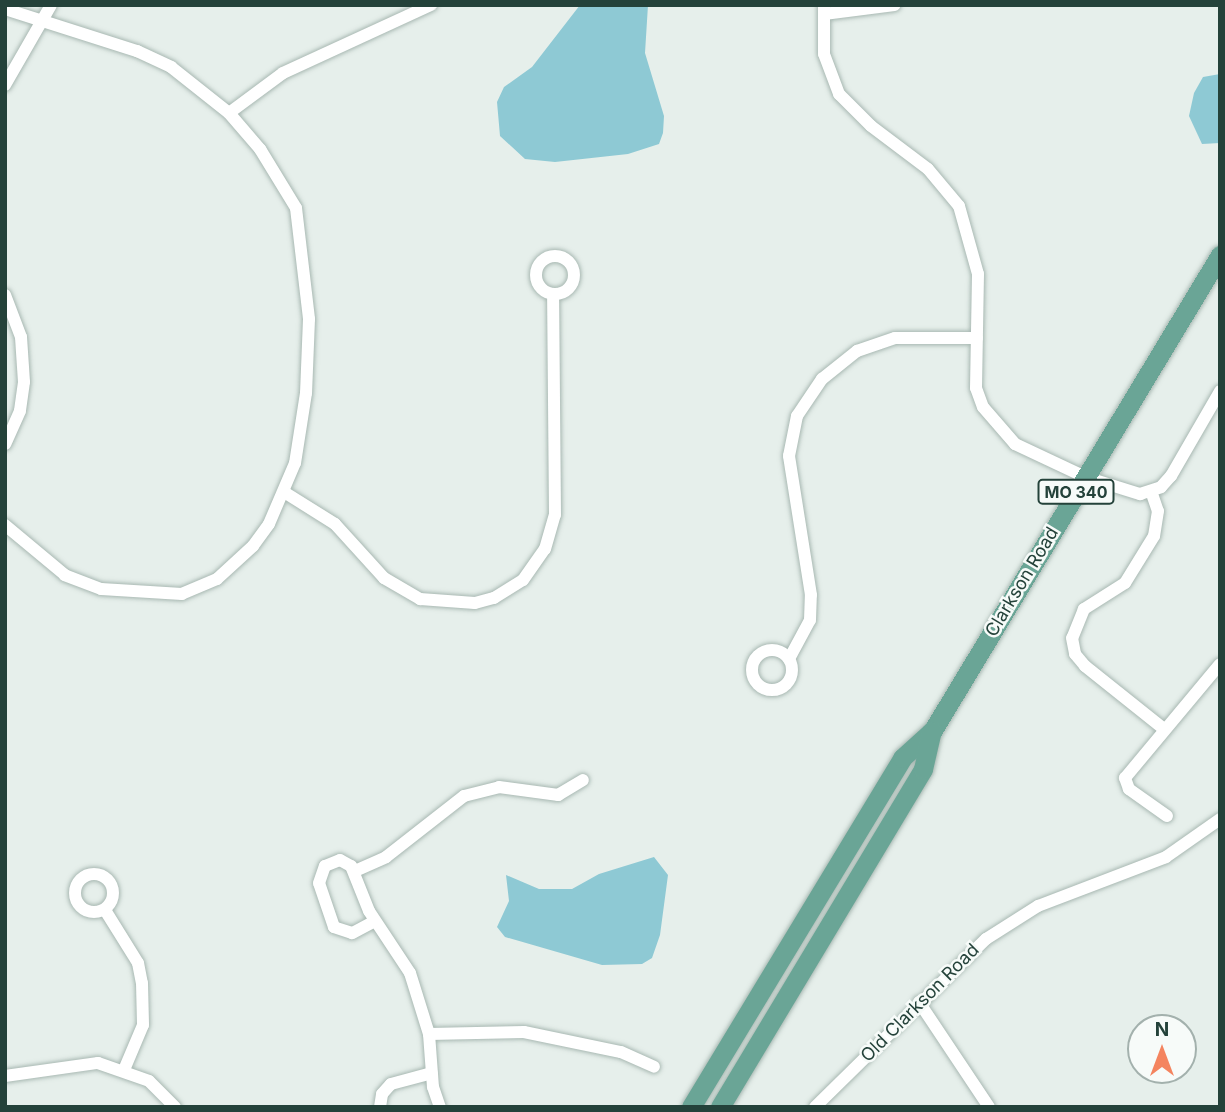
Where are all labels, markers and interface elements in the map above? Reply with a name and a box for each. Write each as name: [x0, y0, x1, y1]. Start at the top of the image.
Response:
road number: MO 340: [1038, 480, 1114, 505]
street label: Clarkson Road: [981, 523, 1063, 641]
street label: Old Clarkson Road: [856, 939, 984, 1067]
north arrow: [1127, 1014, 1197, 1084]
text: N: [1155, 1018, 1169, 1041]

